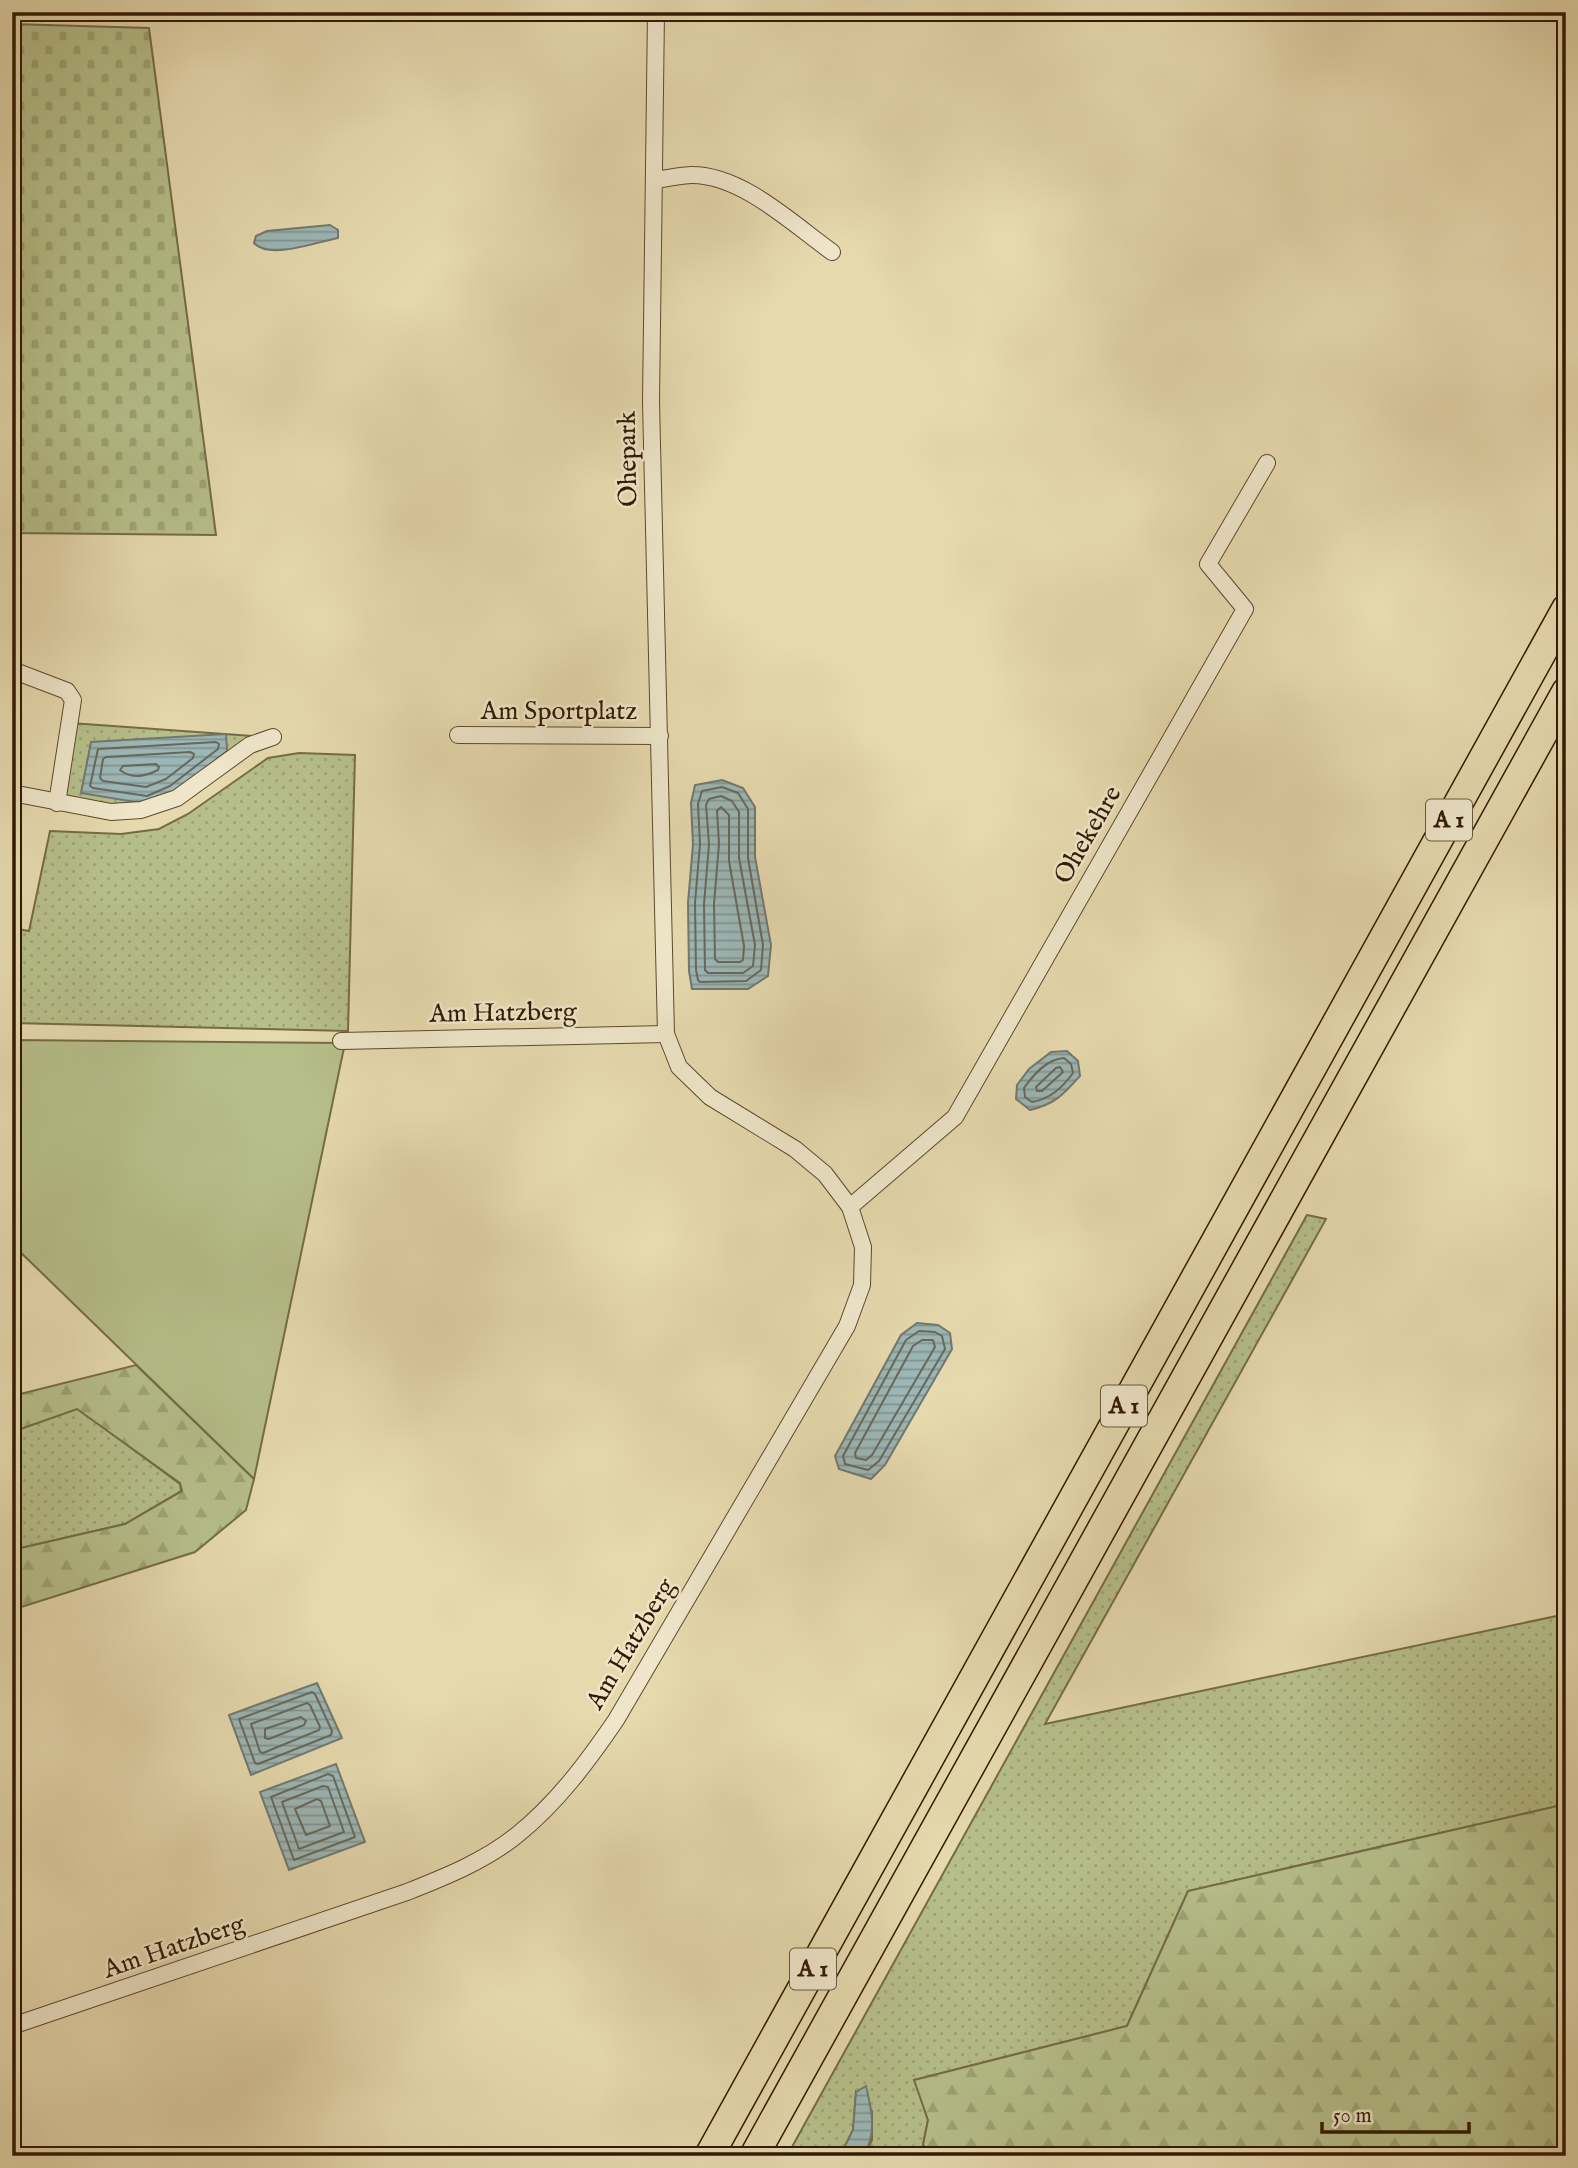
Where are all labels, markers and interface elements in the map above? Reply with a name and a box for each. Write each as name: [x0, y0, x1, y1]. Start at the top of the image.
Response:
street label: Ohepark: [611, 410, 645, 507]
street label: Am Sportplatz: [480, 695, 637, 728]
street label: Ohekehre: [1047, 780, 1129, 890]
road number: A 1: [1426, 800, 1472, 840]
street label: Am Hatzberg: [428, 995, 578, 1031]
road number: A 1: [1101, 1386, 1147, 1426]
street label: Am Hatzberg: [578, 1572, 684, 1717]
street label: Am Hatzberg: [98, 1907, 250, 1987]
road number: A 1: [790, 1948, 836, 1990]
scale bar: [1322, 2091, 1470, 2135]
text: 50 m: [1333, 2103, 1372, 2130]

